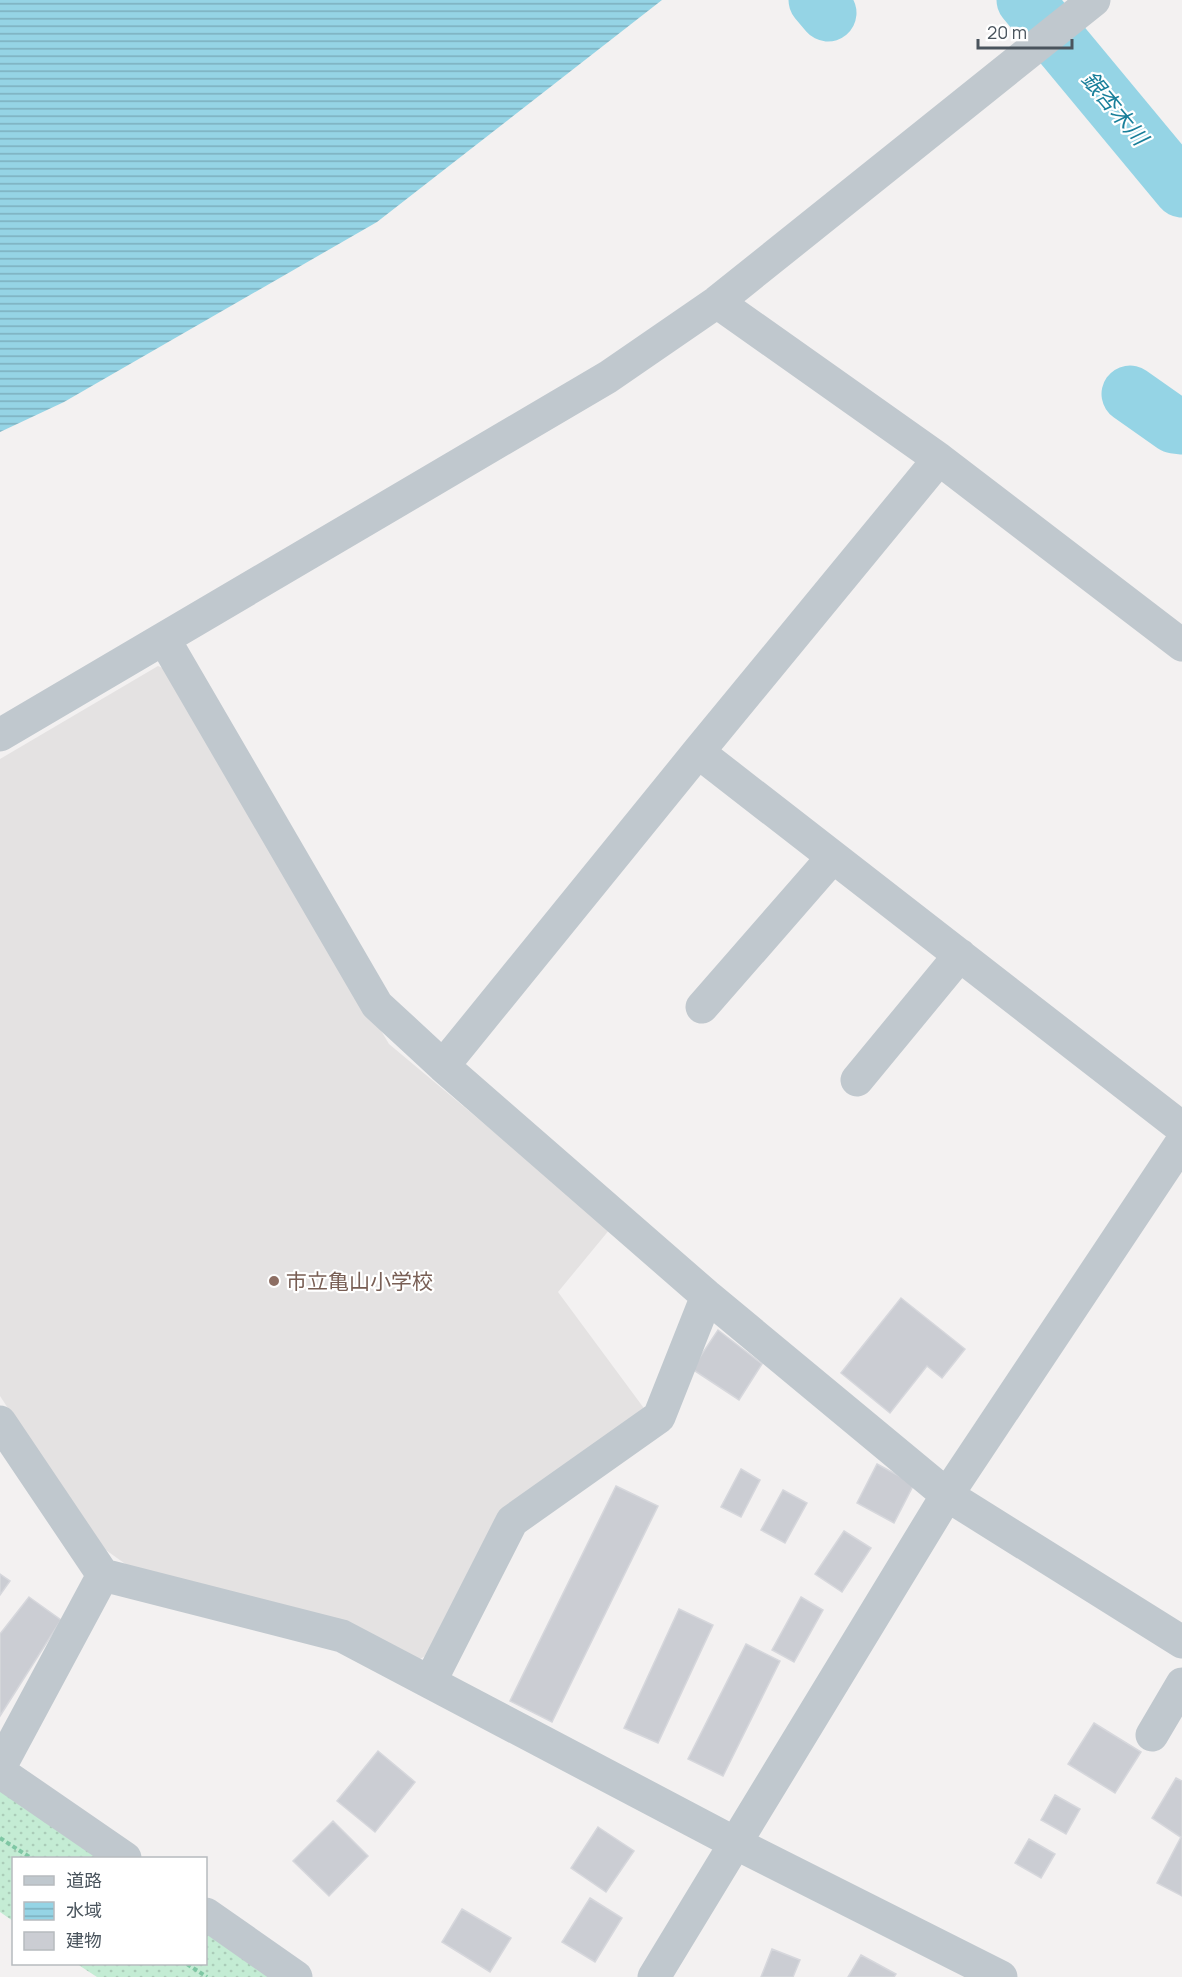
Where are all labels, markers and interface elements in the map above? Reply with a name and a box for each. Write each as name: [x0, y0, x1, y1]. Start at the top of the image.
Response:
scale bar: [978, 12, 1072, 50]
text: 20 m: [987, 20, 1027, 44]
water label: 銀杏木川: [1075, 65, 1156, 153]
place label: 市立亀山小学校: [286, 1267, 433, 1295]
marker: 市立亀山小学校: [267, 1274, 281, 1288]
legend: [12, 1857, 207, 1965]
text: 道路: [66, 1868, 102, 1892]
text: 水域: [66, 1898, 102, 1922]
text: 建物: [66, 1928, 102, 1952]

